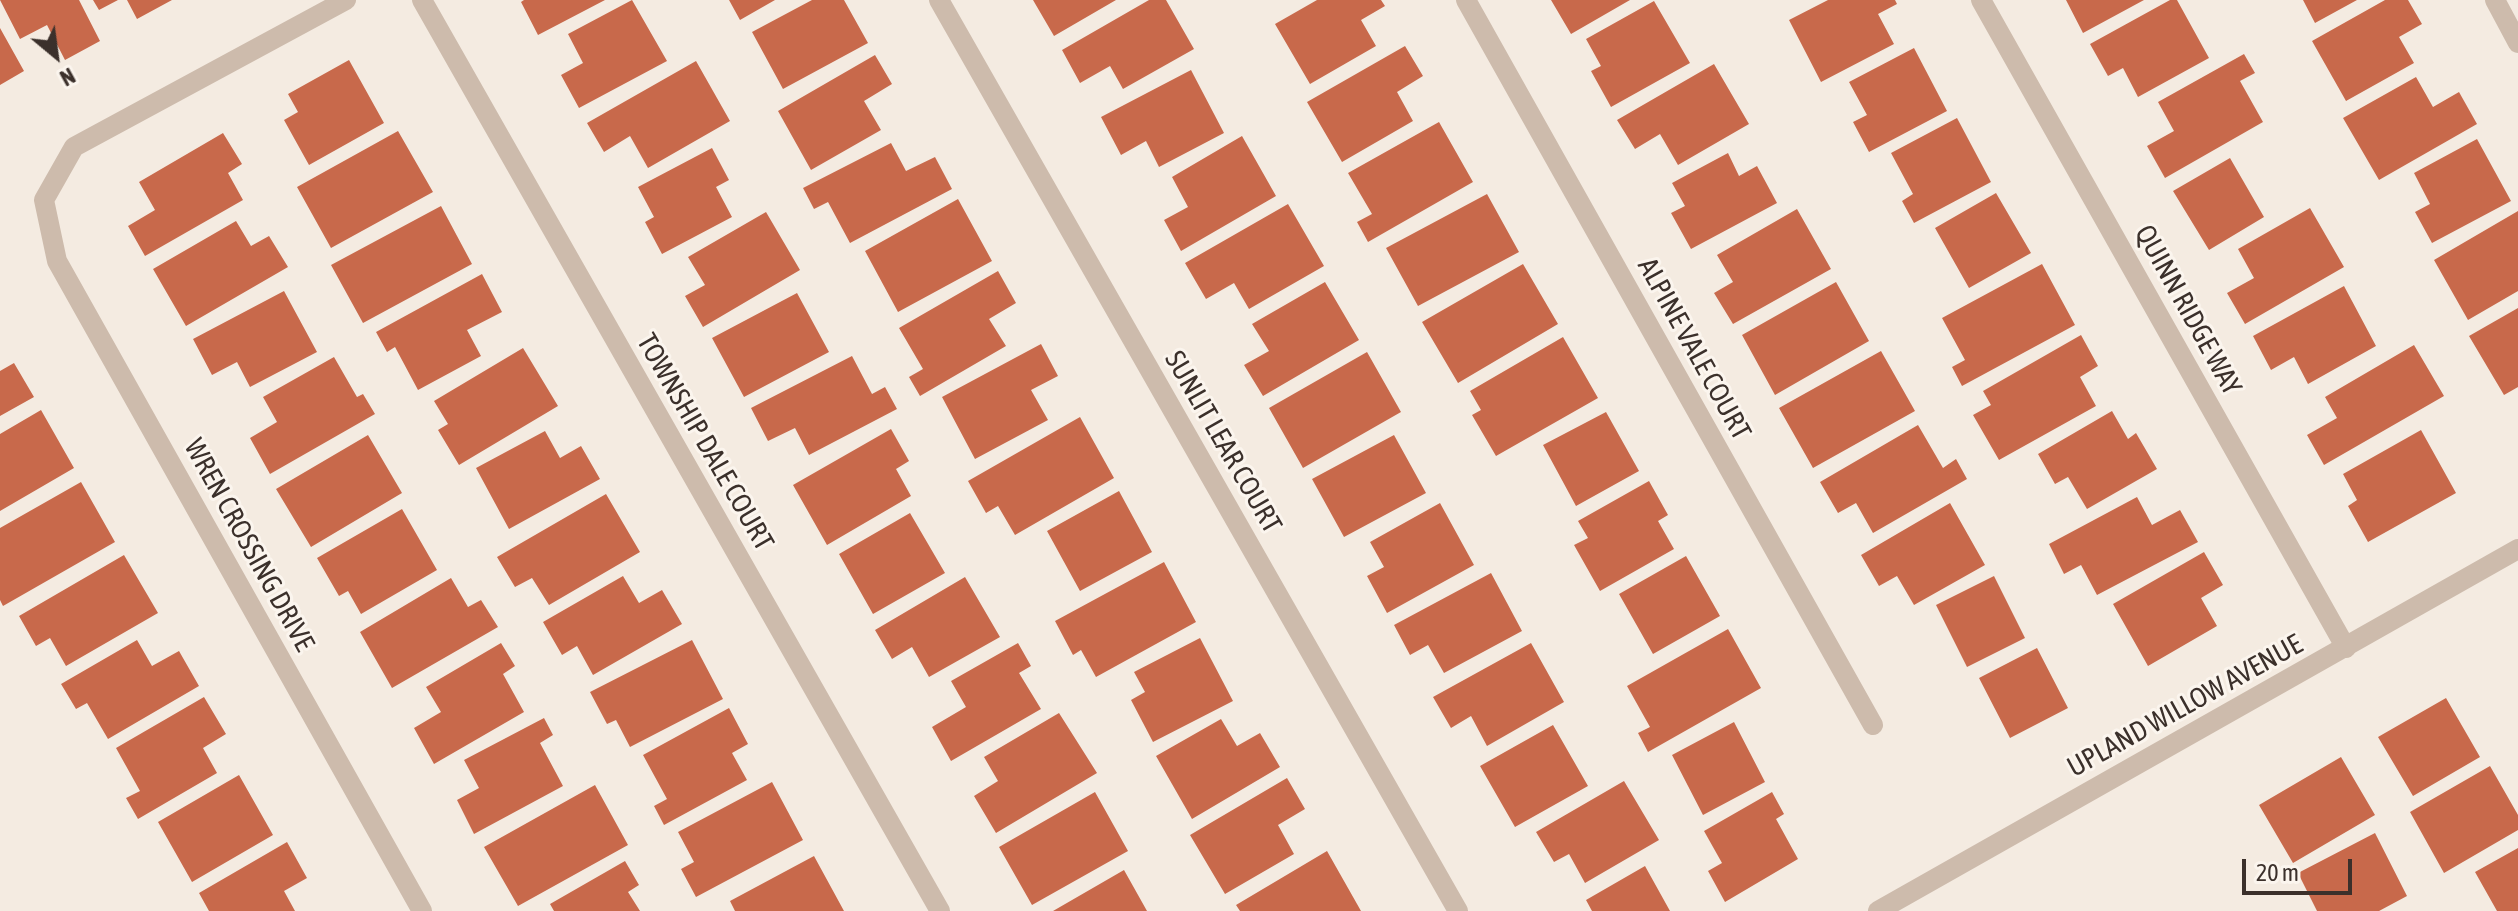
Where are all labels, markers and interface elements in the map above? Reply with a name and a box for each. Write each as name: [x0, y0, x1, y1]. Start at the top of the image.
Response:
north arrow: [16, 16, 96, 96]
text: N: [56, 62, 80, 92]
street label: QUINN RIDGE WAY: [2128, 219, 2248, 401]
street label: ALPINE VALE COURT: [1630, 252, 1758, 446]
street label: TOWNSHIP DALE COURT: [629, 328, 781, 556]
street label: SUNLIT LEAR COURT: [1157, 345, 1289, 539]
street label: WREN CROSSING DRIVE: [177, 433, 321, 657]
street label: UPLAND WILLOW AVENUE: [2062, 627, 2308, 785]
scale bar: [2246, 843, 2356, 893]
text: 20 m: [2256, 859, 2299, 886]

